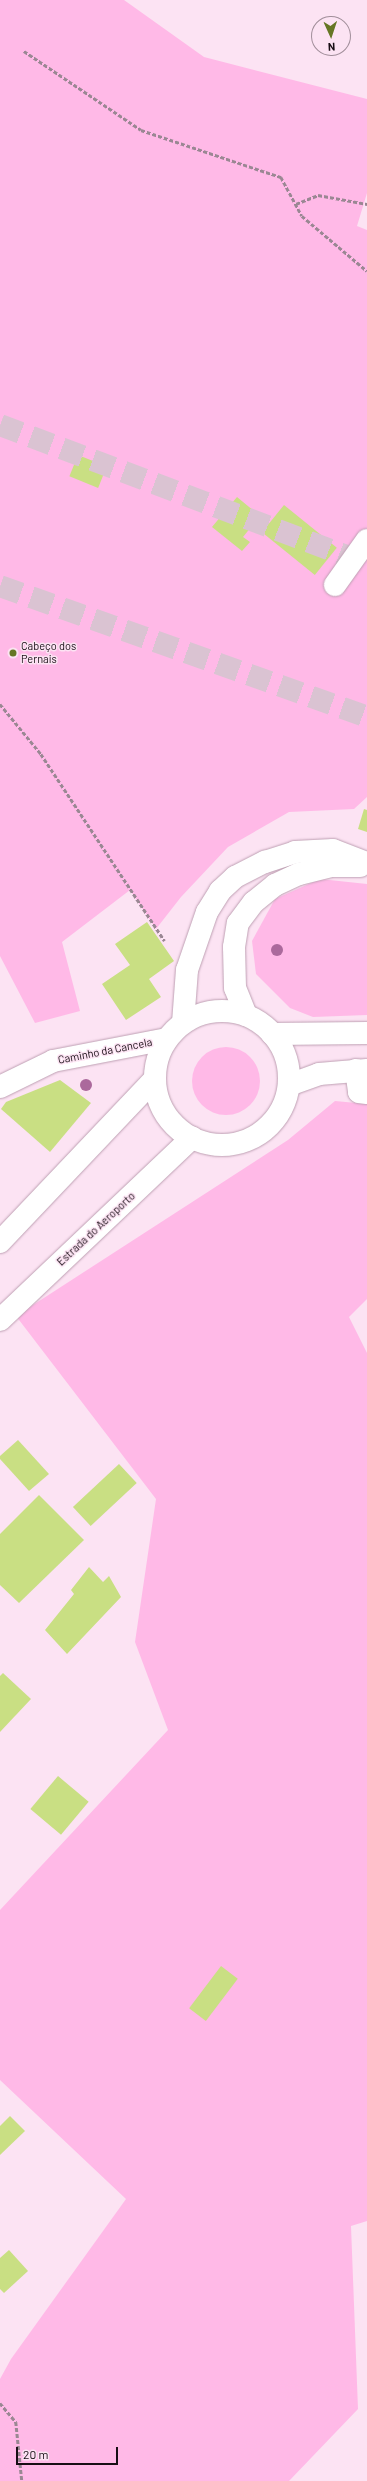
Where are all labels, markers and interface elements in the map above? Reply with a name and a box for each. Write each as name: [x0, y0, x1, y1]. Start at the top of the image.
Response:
north arrow: [311, 16, 351, 56]
text: N: [328, 41, 336, 54]
place label: Cabeço dos Pernais: [21, 640, 76, 666]
marker: Cabeço dos Pernais: [8, 648, 18, 658]
street label: Caminho da Cancela: [57, 1035, 153, 1067]
street label: Estrada do Aeroporto: [54, 1189, 138, 1269]
scale bar: [18, 2439, 120, 2465]
text: 20 m: [23, 2447, 49, 2461]

